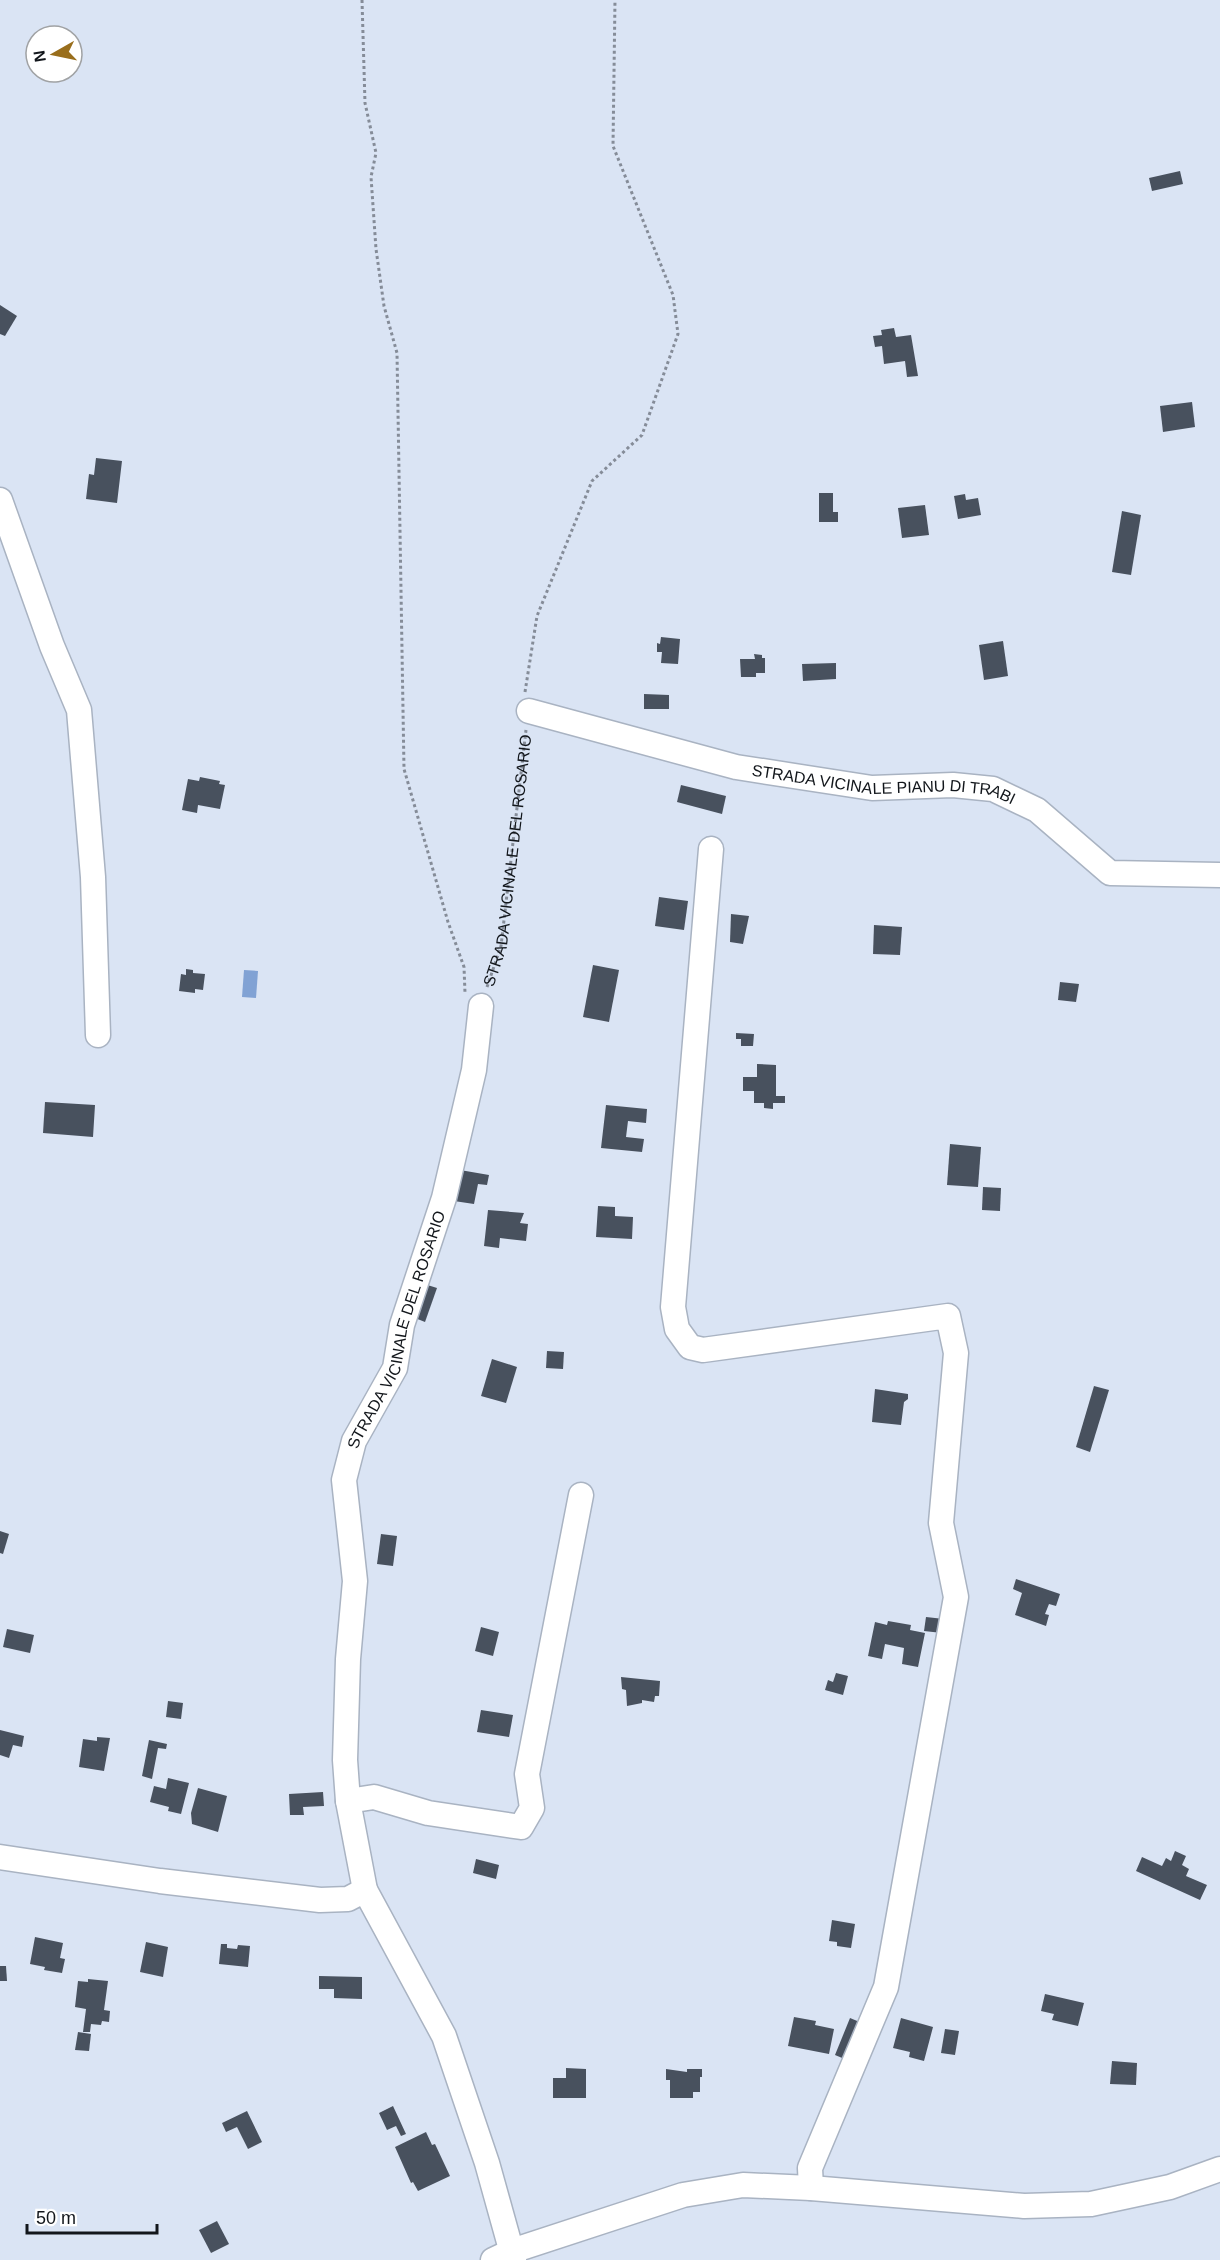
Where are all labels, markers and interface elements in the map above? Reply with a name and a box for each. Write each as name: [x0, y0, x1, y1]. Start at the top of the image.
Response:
north arrow: [24, 24, 84, 84]
text: N: [30, 49, 49, 63]
street label: STRADA VICINALE DEL ROSARIO: [479, 733, 534, 988]
street label: STRADA VICINALE PIANU DI TRABI: [751, 761, 1018, 807]
street label: STRADA VICINALE DEL ROSARIO: [344, 1208, 448, 1450]
scale bar: [27, 2197, 158, 2235]
text: 50 m: [36, 2208, 76, 2228]

